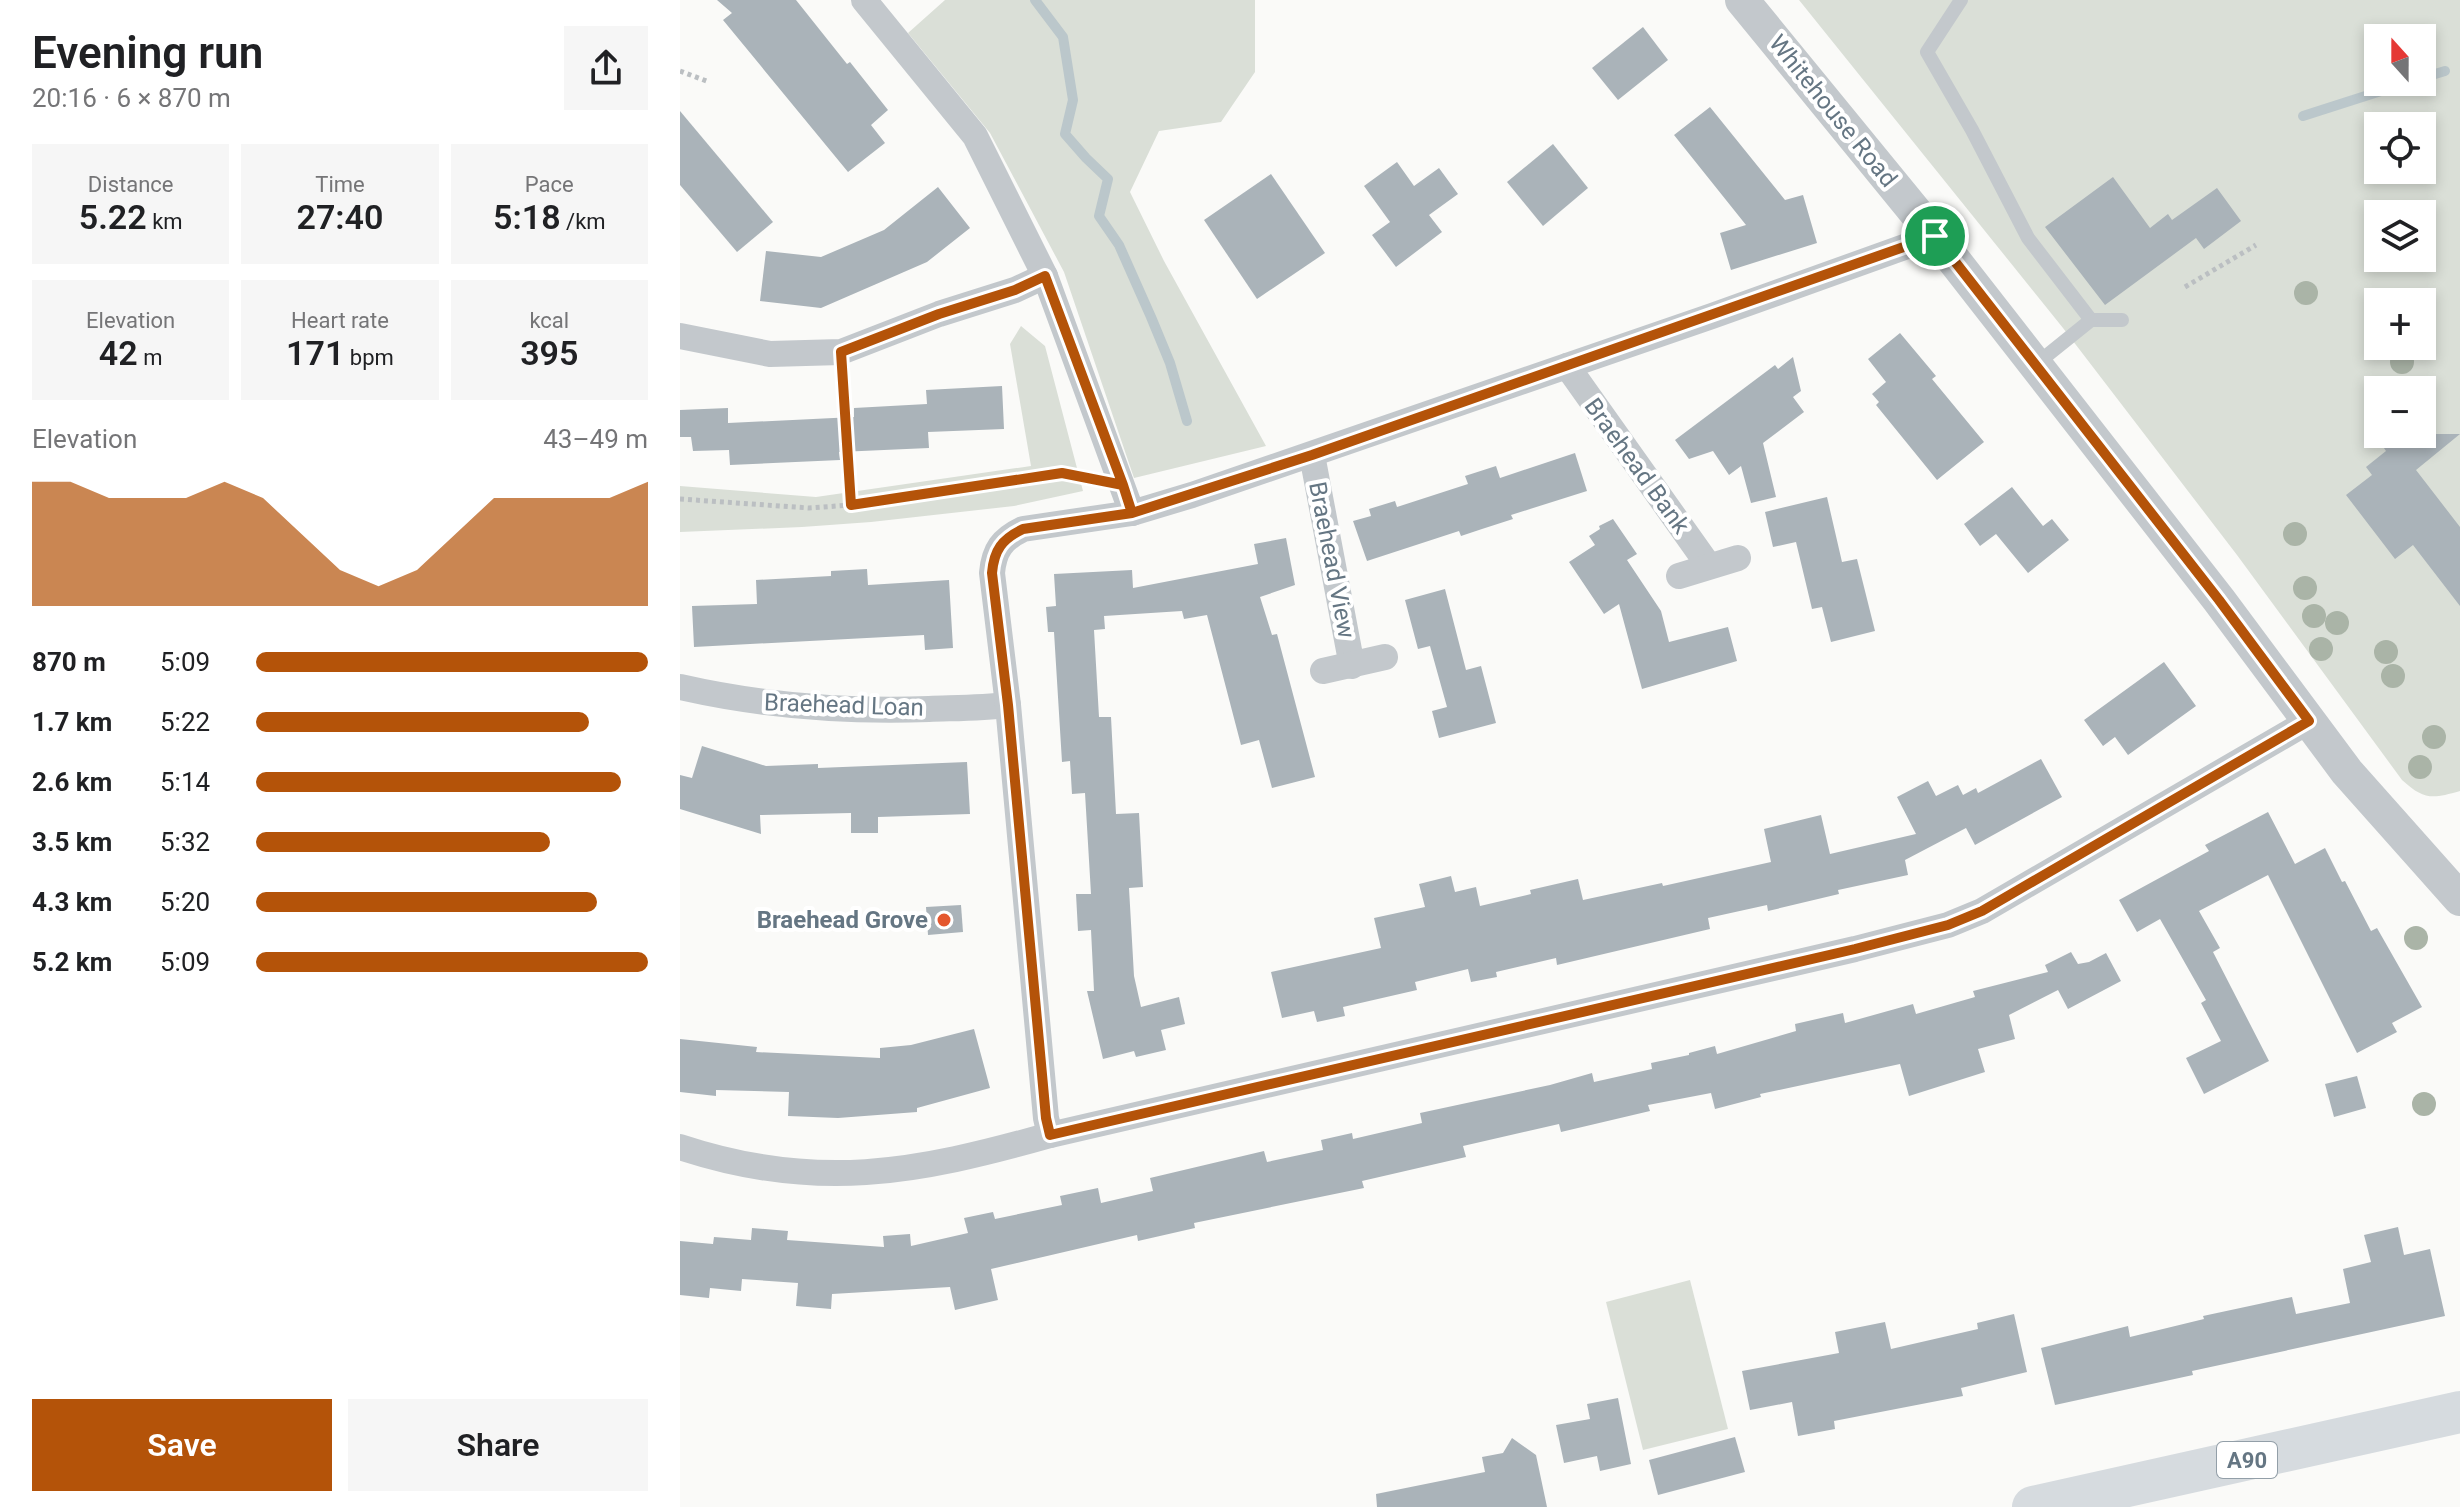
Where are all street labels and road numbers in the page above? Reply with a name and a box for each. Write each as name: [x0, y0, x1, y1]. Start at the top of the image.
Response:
street label: Whitehouse Road: [1763, 29, 1903, 193]
street label: Braehead Bank: [1579, 393, 1696, 540]
street label: Braehead View: [1303, 479, 1361, 641]
street label: Braehead Loan: [764, 688, 924, 722]
road number: A90: [2217, 1442, 2277, 1478]

